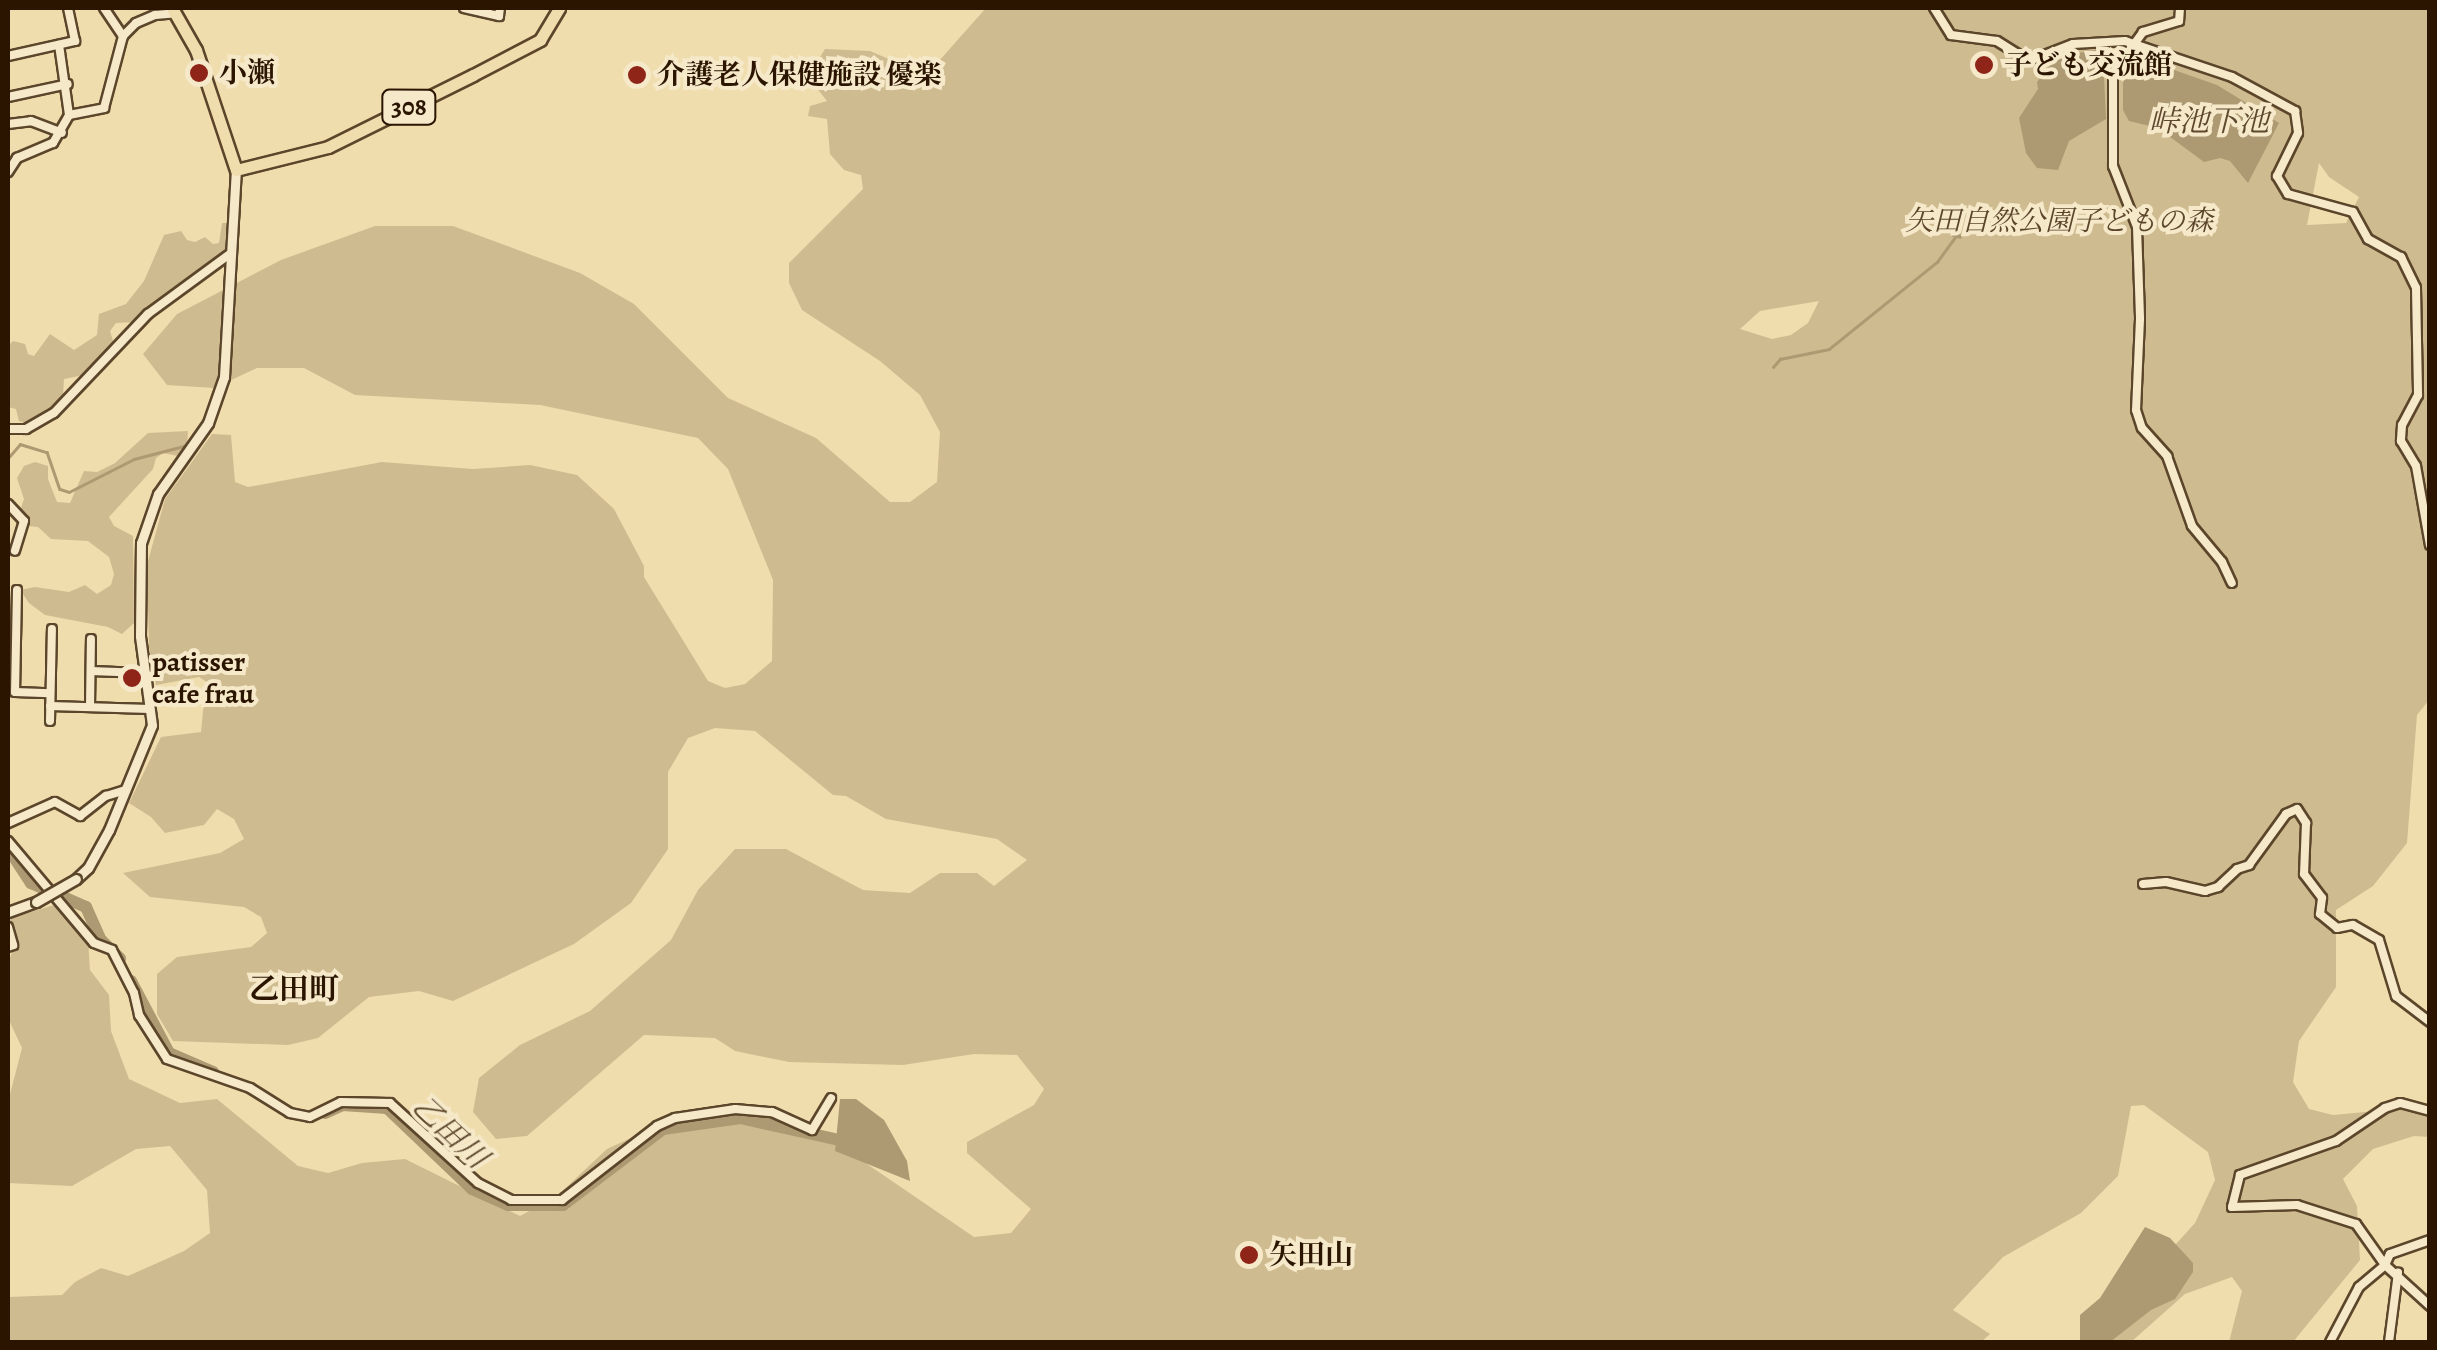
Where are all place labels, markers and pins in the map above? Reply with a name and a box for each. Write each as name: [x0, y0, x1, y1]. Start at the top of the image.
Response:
place label: 子ども交流館: [2004, 48, 2172, 82]
marker: 子ども交流館: [1973, 54, 1995, 76]
place label: 小瀬: [219, 56, 275, 90]
place label: 介護老人保健施設 優楽: [657, 58, 942, 92]
marker: 小瀬: [188, 62, 210, 84]
marker: 介護老人保健施設 優楽: [626, 64, 648, 86]
place label: patisser cafe frau: [152, 645, 254, 711]
marker: patisser cafe frau: [121, 667, 143, 689]
place label: 矢田山: [1269, 1238, 1353, 1272]
marker: 矢田山: [1238, 1244, 1260, 1266]

